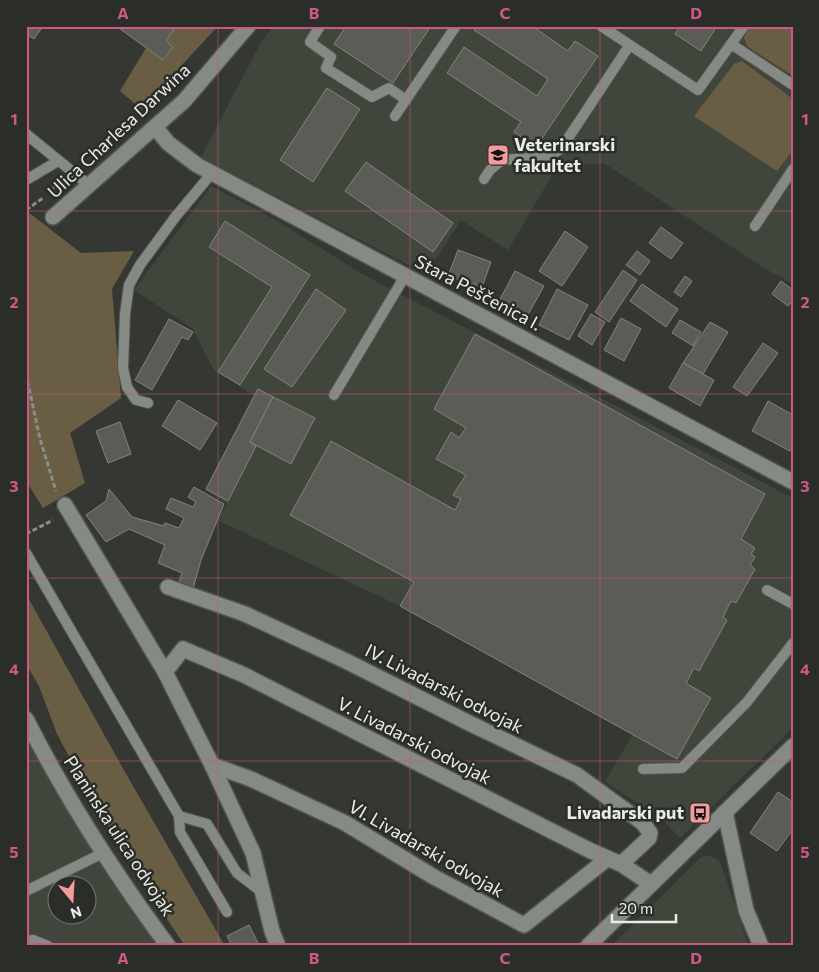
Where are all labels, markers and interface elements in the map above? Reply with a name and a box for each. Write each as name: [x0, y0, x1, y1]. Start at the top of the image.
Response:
text: A: [117, 3, 129, 22]
text: B: [309, 3, 320, 22]
text: C: [500, 3, 511, 22]
text: D: [690, 3, 702, 22]
street label: Ulica Charlesa Darwina: [42, 58, 194, 202]
text: 1: [10, 109, 18, 128]
text: 1: [801, 109, 809, 128]
place label: Veterinarski fakultet: [514, 133, 615, 176]
school or university icon: Veterinarski fakultet: [486, 143, 510, 167]
street label: Stara Peščenica I.: [411, 250, 545, 335]
text: 2: [9, 292, 19, 311]
text: 2: [800, 292, 810, 311]
text: 3: [9, 476, 19, 495]
text: 3: [800, 476, 810, 495]
street label: IV. Livadarski odvojak: [362, 639, 527, 738]
text: 4: [9, 659, 19, 678]
text: 4: [800, 659, 810, 678]
street label: V. Livadarski odvojak: [334, 692, 495, 789]
street label: Planinska ulica odvojak: [60, 751, 180, 920]
street label: VI. Livadarski odvojak: [345, 795, 508, 902]
place label: Livadarski put: [567, 801, 684, 823]
bus stop icon: Livadarski put: [688, 801, 712, 825]
text: 5: [9, 842, 19, 861]
text: 5: [800, 842, 810, 861]
north arrow: [48, 874, 98, 924]
scale bar: [612, 892, 675, 924]
text: 20 m: [619, 899, 653, 917]
text: N: [69, 903, 84, 923]
text: A: [117, 948, 129, 967]
text: B: [309, 948, 320, 967]
text: C: [500, 948, 511, 967]
text: D: [690, 948, 702, 967]

